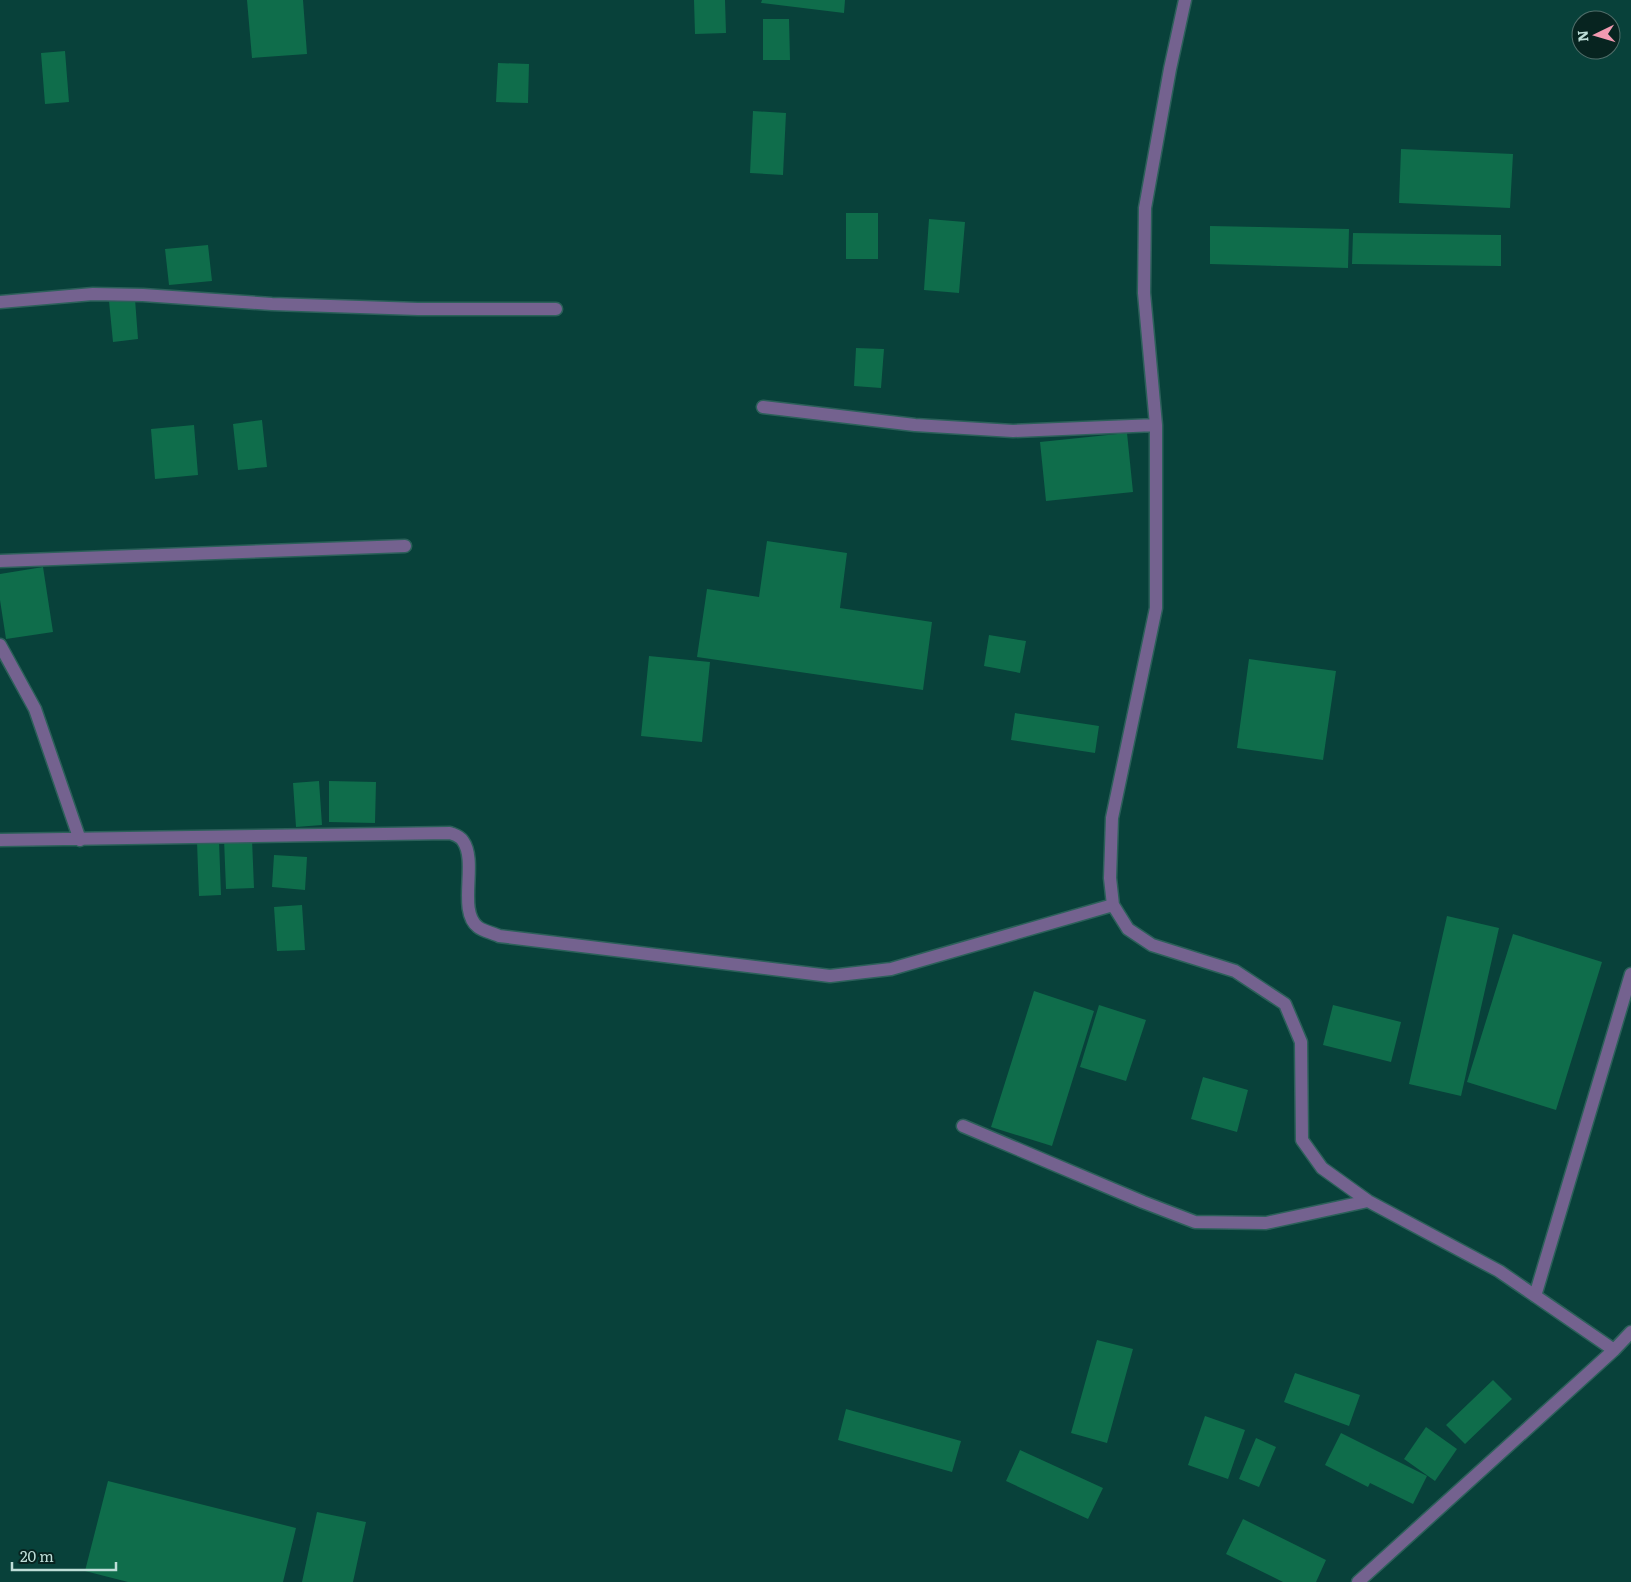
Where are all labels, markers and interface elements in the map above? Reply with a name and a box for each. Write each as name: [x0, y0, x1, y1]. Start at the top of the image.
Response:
north arrow: [1571, 10, 1621, 60]
text: N: [1572, 29, 1593, 43]
scale bar: [12, 1540, 116, 1572]
text: 20 m: [20, 1544, 54, 1567]

